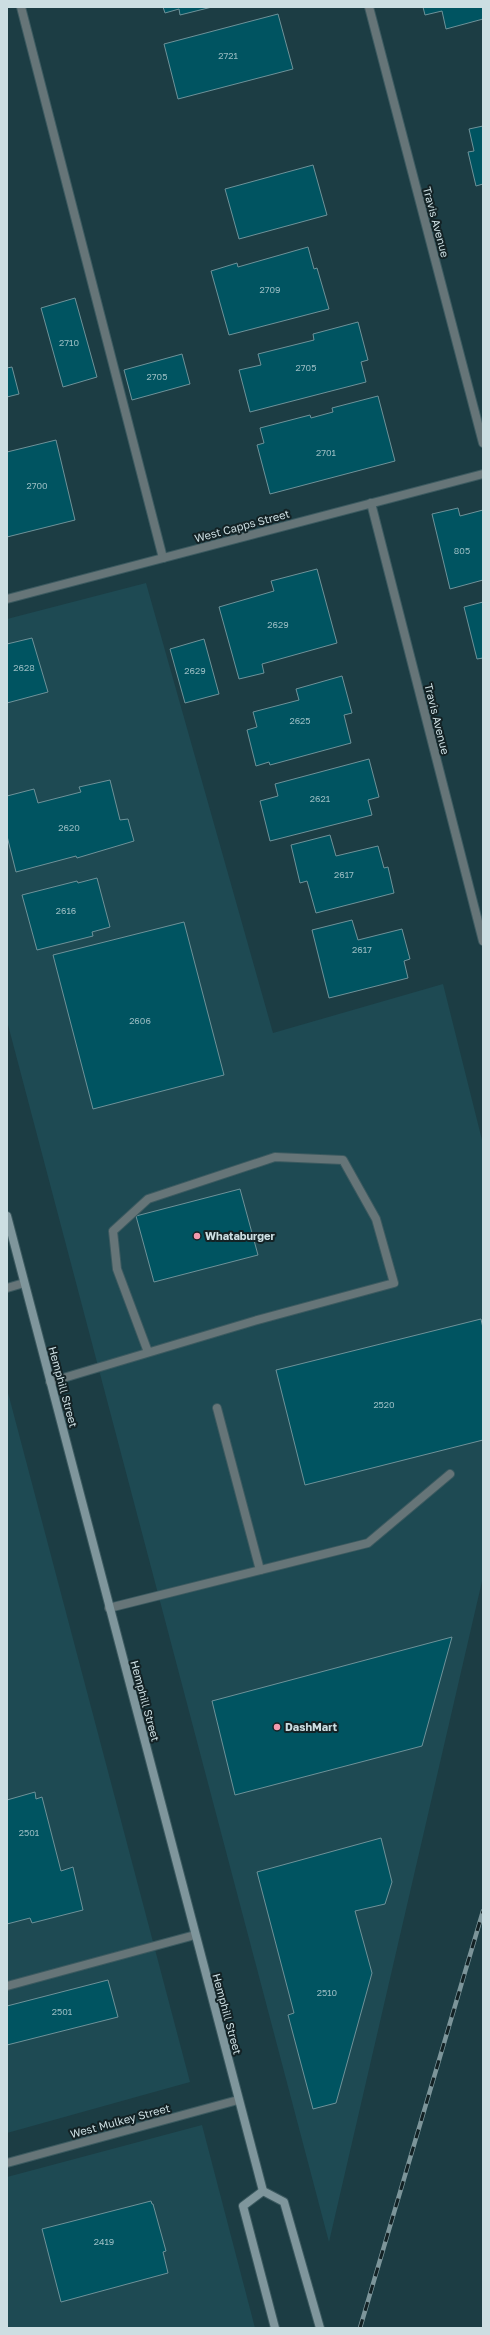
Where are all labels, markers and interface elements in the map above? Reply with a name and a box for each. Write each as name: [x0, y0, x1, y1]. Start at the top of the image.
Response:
house number: 2721: [218, 50, 238, 61]
street label: Travis Avenue: [421, 185, 452, 259]
house number: 2709: [259, 284, 281, 295]
house number: 2710: [59, 337, 79, 348]
house number: 2705: [296, 362, 316, 373]
house number: 2705: [147, 371, 167, 382]
house number: 2701: [316, 447, 337, 458]
house number: 2700: [26, 480, 48, 491]
street label: West Capps Street: [193, 507, 291, 544]
house number: 805: [454, 545, 470, 556]
house number: 2629: [267, 619, 289, 630]
house number: 2628: [13, 662, 35, 673]
house number: 2629: [184, 665, 206, 676]
street label: Travis Avenue: [422, 682, 453, 756]
house number: 2625: [289, 715, 311, 726]
house number: 2621: [310, 793, 331, 804]
house number: 2620: [58, 822, 80, 833]
house number: 2617: [334, 869, 354, 880]
house number: 2616: [56, 905, 76, 916]
house number: 2617: [352, 944, 372, 955]
house number: 2606: [129, 1015, 151, 1026]
place label: Whataburger: [205, 1229, 276, 1242]
marker: Whataburger: [192, 1231, 202, 1241]
street label: Hemphill Street: [46, 1345, 81, 1429]
house number: 2520: [373, 1399, 395, 1410]
street label: Hemphill Street: [128, 1659, 163, 1743]
place label: DashMart: [285, 1720, 338, 1733]
marker: DashMart: [272, 1722, 282, 1732]
house number: 2501: [19, 1827, 40, 1838]
street label: Hemphill Street: [210, 1972, 245, 2056]
house number: 2510: [317, 1987, 338, 1998]
house number: 2501: [52, 2006, 73, 2017]
street label: West Mulkey Street: [69, 2101, 171, 2140]
house number: 2419: [94, 2236, 114, 2247]

